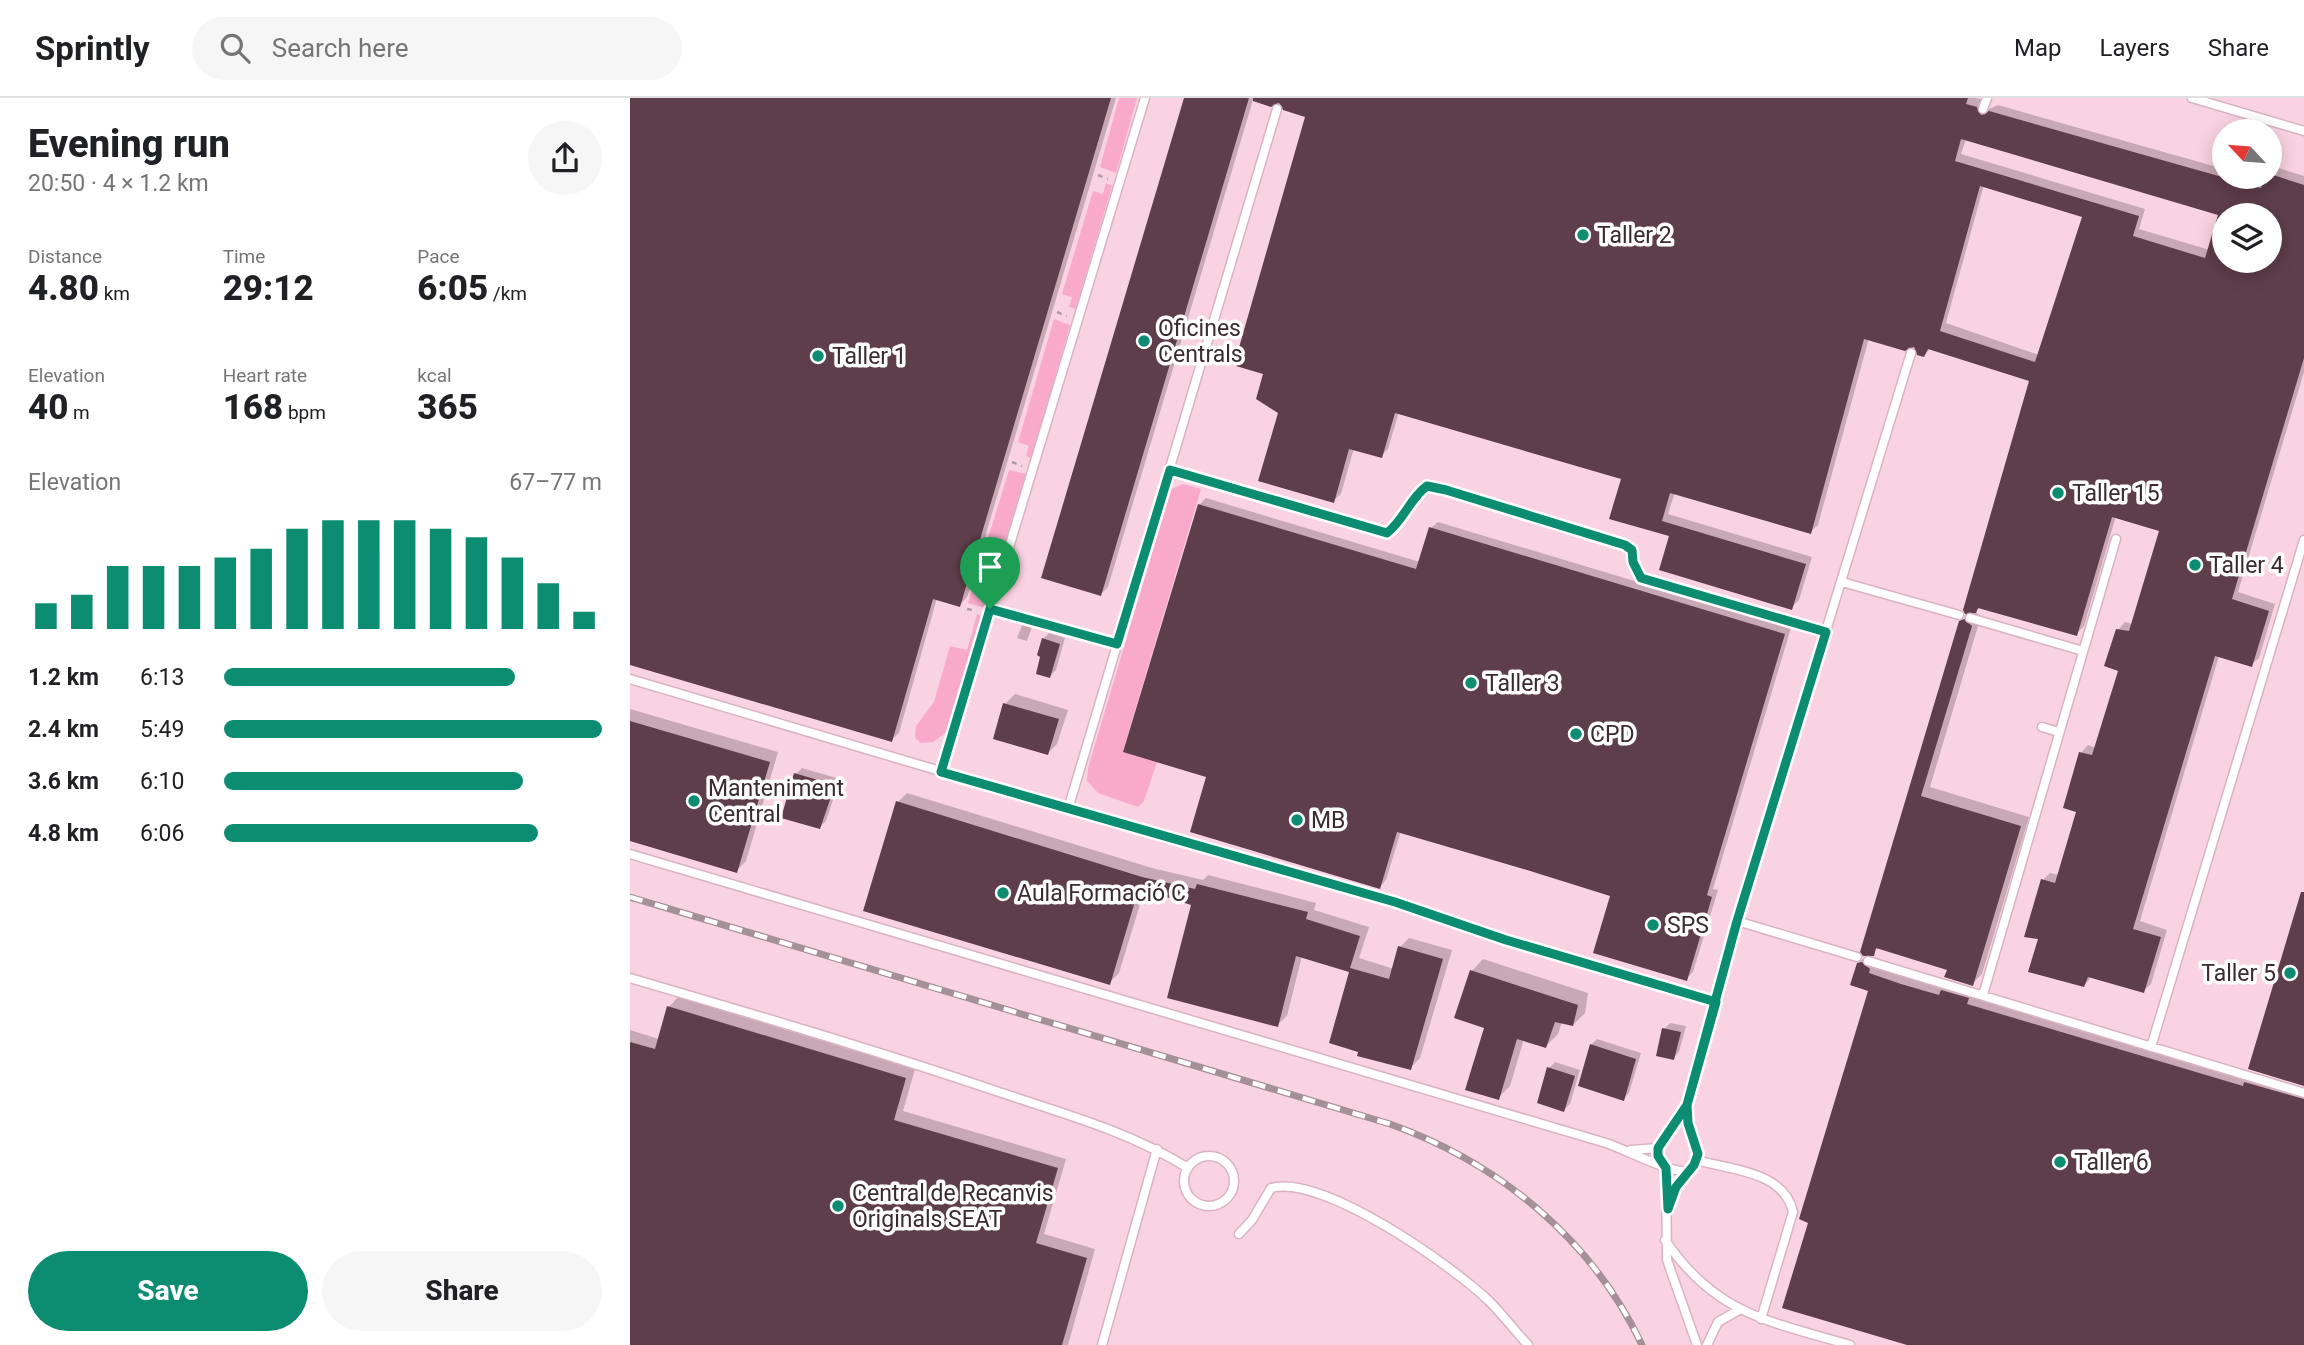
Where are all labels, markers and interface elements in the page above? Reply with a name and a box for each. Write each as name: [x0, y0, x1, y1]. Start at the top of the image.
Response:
search box: [192, 17, 682, 80]
text: Sprintly: [35, 29, 150, 68]
icon: search: [216, 29, 254, 67]
text: Search here: [272, 33, 409, 63]
text: Map: [2014, 34, 2062, 62]
text: Layers: [2100, 34, 2170, 62]
text: Share: [2208, 34, 2269, 62]
north arrow: [2212, 119, 2282, 189]
map controls: [2212, 119, 2282, 273]
button: share: [528, 121, 602, 195]
text: Evening run: [28, 122, 230, 166]
text: 20:50 · 4 × 1.2 km: [28, 170, 209, 197]
button: layers: [2212, 203, 2282, 273]
place label: Taller 2: [1597, 222, 1672, 249]
marker: Taller 2: [1575, 227, 1591, 243]
text: Distance: [28, 245, 102, 268]
text: Time: [223, 245, 265, 268]
text: Pace: [417, 245, 460, 268]
text: 4.80: [28, 268, 99, 309]
text: 29:12: [223, 268, 314, 309]
text: 6:05: [417, 268, 488, 309]
text: km: [99, 282, 130, 305]
text: /km: [488, 282, 527, 305]
place label: Oficines Centrals: [1158, 315, 1243, 368]
marker: Oficines Centrals: [1136, 333, 1152, 349]
place label: Taller 1: [832, 343, 907, 370]
marker: Taller 1: [810, 348, 826, 364]
text: Elevation: [28, 364, 105, 387]
text: Heart rate: [223, 364, 307, 387]
text: kcal: [417, 364, 452, 387]
text: 40: [28, 387, 68, 428]
text: 168: [223, 387, 283, 428]
text: 365: [417, 387, 478, 428]
text: m: [68, 401, 90, 424]
text: bpm: [283, 401, 326, 424]
text: Elevation: [28, 469, 121, 496]
text: 67–77 m: [509, 469, 602, 496]
place label: Taller 15: [2072, 480, 2160, 507]
marker: Taller 15: [2050, 485, 2066, 501]
pin: [960, 537, 1020, 609]
icon: arrive: [971, 548, 1009, 586]
place label: Taller 4: [2209, 552, 2284, 579]
marker: Taller 4: [2187, 557, 2203, 573]
text: 1.2 km: [28, 664, 99, 691]
text: 6:13: [140, 664, 184, 691]
place label: Taller 3: [1485, 670, 1560, 697]
marker: Taller 3: [1463, 675, 1479, 691]
text: 2.4 km: [28, 716, 99, 743]
text: 5:49: [140, 716, 184, 743]
place label: CPD: [1590, 721, 1635, 748]
marker: CPD: [1568, 726, 1584, 742]
text: 3.6 km: [28, 768, 99, 795]
text: 6:10: [140, 768, 184, 795]
place label: Manteniment Central: [708, 775, 844, 828]
marker: Manteniment Central: [686, 793, 702, 809]
place label: MB: [1311, 807, 1345, 834]
marker: MB: [1289, 812, 1305, 828]
text: 4.8 km: [28, 820, 99, 847]
text: 6:06: [140, 820, 184, 847]
place label: Aula Formació C: [1017, 880, 1186, 907]
marker: Aula Formació C: [995, 885, 1011, 901]
place label: SPS: [1667, 912, 1709, 939]
marker: SPS: [1645, 917, 1661, 933]
place label: Taller 5: [2201, 960, 2276, 987]
marker: Taller 5: [2282, 965, 2298, 981]
place label: Taller 6: [2074, 1149, 2149, 1176]
marker: Taller 6: [2052, 1154, 2068, 1170]
place label: Central de Recanvis Originals SEAT: [852, 1180, 1054, 1233]
marker: Central de Recanvis Originals SEAT: [830, 1198, 846, 1214]
button: Save: [28, 1251, 308, 1331]
button: Share: [322, 1251, 602, 1331]

